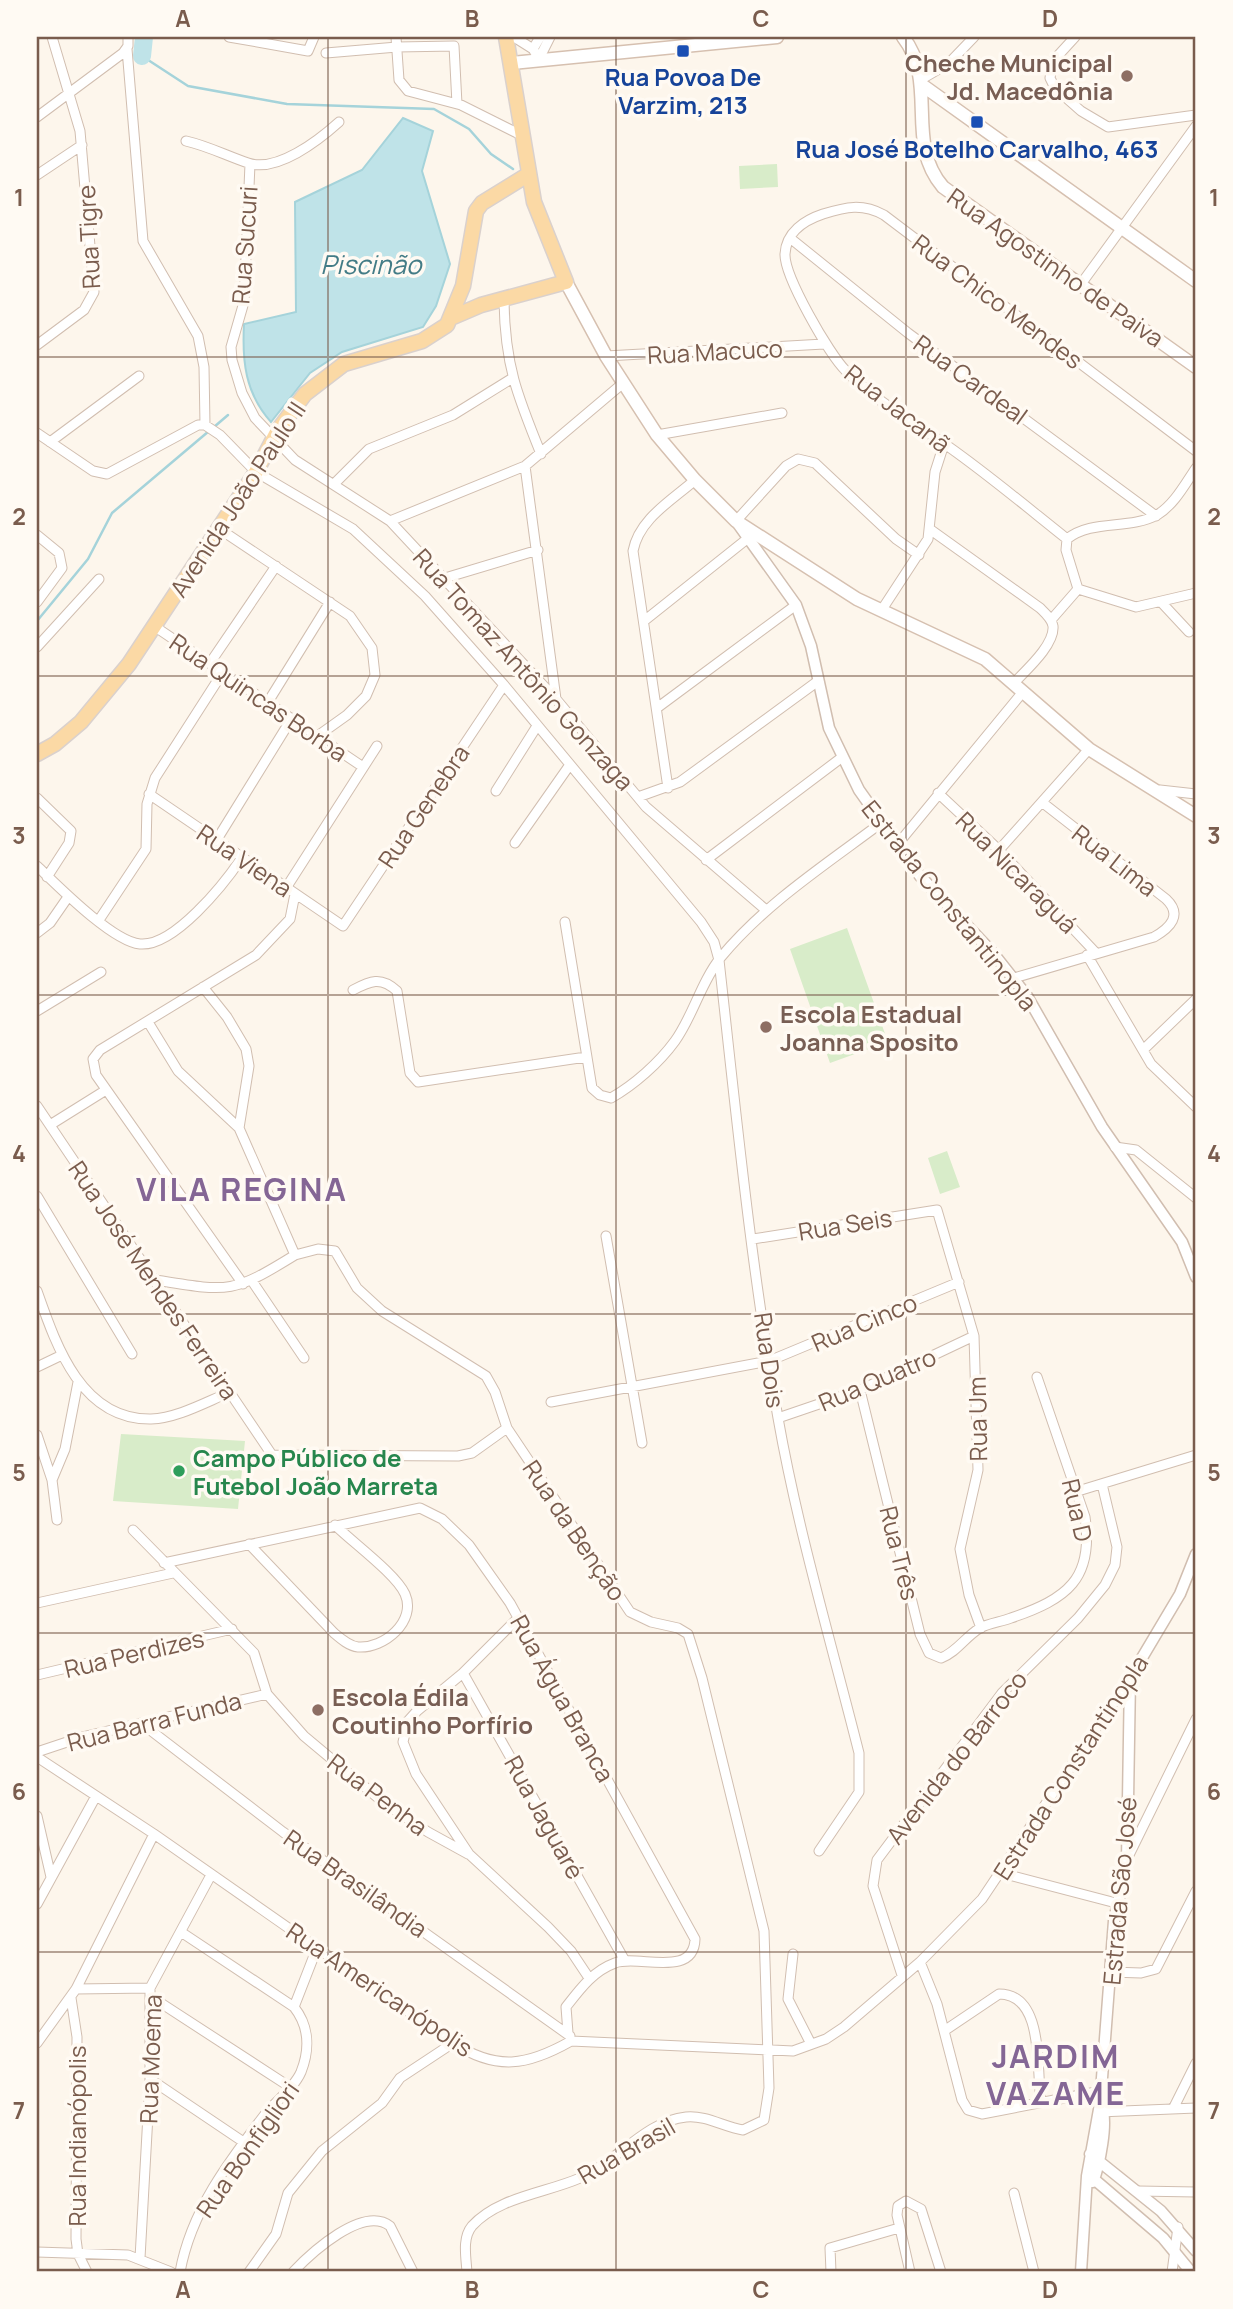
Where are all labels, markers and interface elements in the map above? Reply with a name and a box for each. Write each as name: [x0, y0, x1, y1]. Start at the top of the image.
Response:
text: A: [175, 2, 191, 34]
text: B: [465, 2, 479, 34]
text: C: [753, 2, 770, 34]
text: D: [1042, 2, 1058, 34]
marker: Rua Povoa De Varzim, 213: [675, 43, 691, 59]
place label: Cheche Municipal Jd. Macedônia: [905, 46, 1113, 107]
place label: Rua Povoa De Varzim, 213: [605, 60, 761, 121]
marker: Cheche Municipal Jd. Macedônia: [1119, 68, 1135, 84]
marker: Rua José Botelho Carvalho, 463: [969, 114, 985, 130]
place label: Rua José Botelho Carvalho, 463: [796, 132, 1158, 165]
street label: Rua Agostinho de Paiva: [941, 180, 1171, 354]
text: 1: [14, 181, 24, 213]
text: 1: [1209, 181, 1219, 213]
street label: Rua Tigre: [69, 184, 107, 290]
street label: Rua Sucuri: [223, 185, 265, 305]
street label: Rua Chico Mendes: [906, 226, 1090, 376]
water label: Piscinão: [321, 246, 423, 282]
street label: Rua Cardeal: [907, 326, 1035, 432]
street label: Rua Macuco: [646, 331, 784, 371]
street label: Rua Jacanã: [838, 356, 958, 460]
street label: Avenida João Paulo II: [161, 395, 313, 603]
text: 2: [12, 500, 26, 532]
text: 2: [1207, 500, 1221, 532]
street label: Rua Tomaz Antônio Gonzaga: [406, 541, 642, 797]
street label: Rua Quincas Borba: [164, 625, 354, 769]
street label: Rua Genebra: [370, 738, 476, 874]
street label: Estrada Constantinopla: [855, 793, 1045, 1017]
street label: Rua Nicaraguá: [949, 804, 1085, 940]
street label: Rua Viena: [191, 816, 299, 904]
street label: Rua Lima: [1066, 817, 1164, 903]
text: 3: [12, 819, 26, 851]
text: 3: [1207, 819, 1221, 851]
place label: Escola Estadual Joanna Sposito: [780, 997, 962, 1058]
marker: Escola Estadual Joanna Sposito: [758, 1019, 774, 1035]
text: 4: [12, 1137, 26, 1169]
text: 4: [1207, 1137, 1221, 1169]
street label: Rua José Mendes Ferreira: [62, 1154, 246, 1406]
district label: VILA REGINA: [136, 1167, 348, 1211]
street label: Rua Seis: [796, 1200, 894, 1248]
street label: Rua Cinco: [806, 1285, 922, 1359]
street label: Rua Dois: [747, 1310, 793, 1410]
street label: Rua Quatro: [813, 1339, 941, 1419]
street label: Rua Um: [960, 1376, 994, 1462]
place label: Campo Público de Futebol João Marreta: [193, 1441, 438, 1502]
street label: Rua da Benção: [516, 1453, 634, 1607]
text: 5: [12, 1456, 26, 1488]
text: 5: [1207, 1456, 1221, 1488]
marker: Campo Público de Futebol João Marreta: [171, 1463, 187, 1479]
street label: Rua D: [1055, 1475, 1101, 1545]
street label: Rua Três: [872, 1502, 928, 1604]
street label: Rua Água Branca: [503, 1609, 623, 1787]
street label: Rua Perdizes: [61, 1621, 207, 1685]
street label: Estrada Constantinopla: [985, 1648, 1155, 1886]
street label: Avenida do Barroco: [878, 1664, 1034, 1850]
place label: Escola Édila Coutinho Porfírio: [332, 1680, 533, 1741]
street label: Rua Barra Funda: [63, 1683, 245, 1759]
marker: Escola Édila Coutinho Porfírio: [310, 1702, 326, 1718]
street label: Rua Penha: [321, 1745, 435, 1843]
street label: Rua Jaguaré: [497, 1749, 593, 1885]
text: 6: [12, 1775, 26, 1807]
text: 6: [1207, 1775, 1221, 1807]
street label: Estrada São José: [1094, 1796, 1144, 1986]
street label: Rua Brasilândia: [278, 1821, 434, 1945]
street label: Rua Americanópolis: [280, 1914, 480, 2064]
street label: Rua Moema: [131, 1994, 169, 2124]
district label: JARDIM VAZAME: [986, 2034, 1126, 2115]
street label: Rua Indianópolis: [60, 2045, 93, 2227]
street label: Rua Bonfigliori: [188, 2074, 306, 2224]
text: 7: [13, 2094, 25, 2126]
text: 7: [1208, 2094, 1220, 2126]
street label: Rua Brasil: [571, 2109, 681, 2191]
text: A: [175, 2273, 191, 2305]
text: B: [465, 2273, 479, 2305]
text: C: [753, 2273, 770, 2305]
text: D: [1042, 2273, 1058, 2305]

